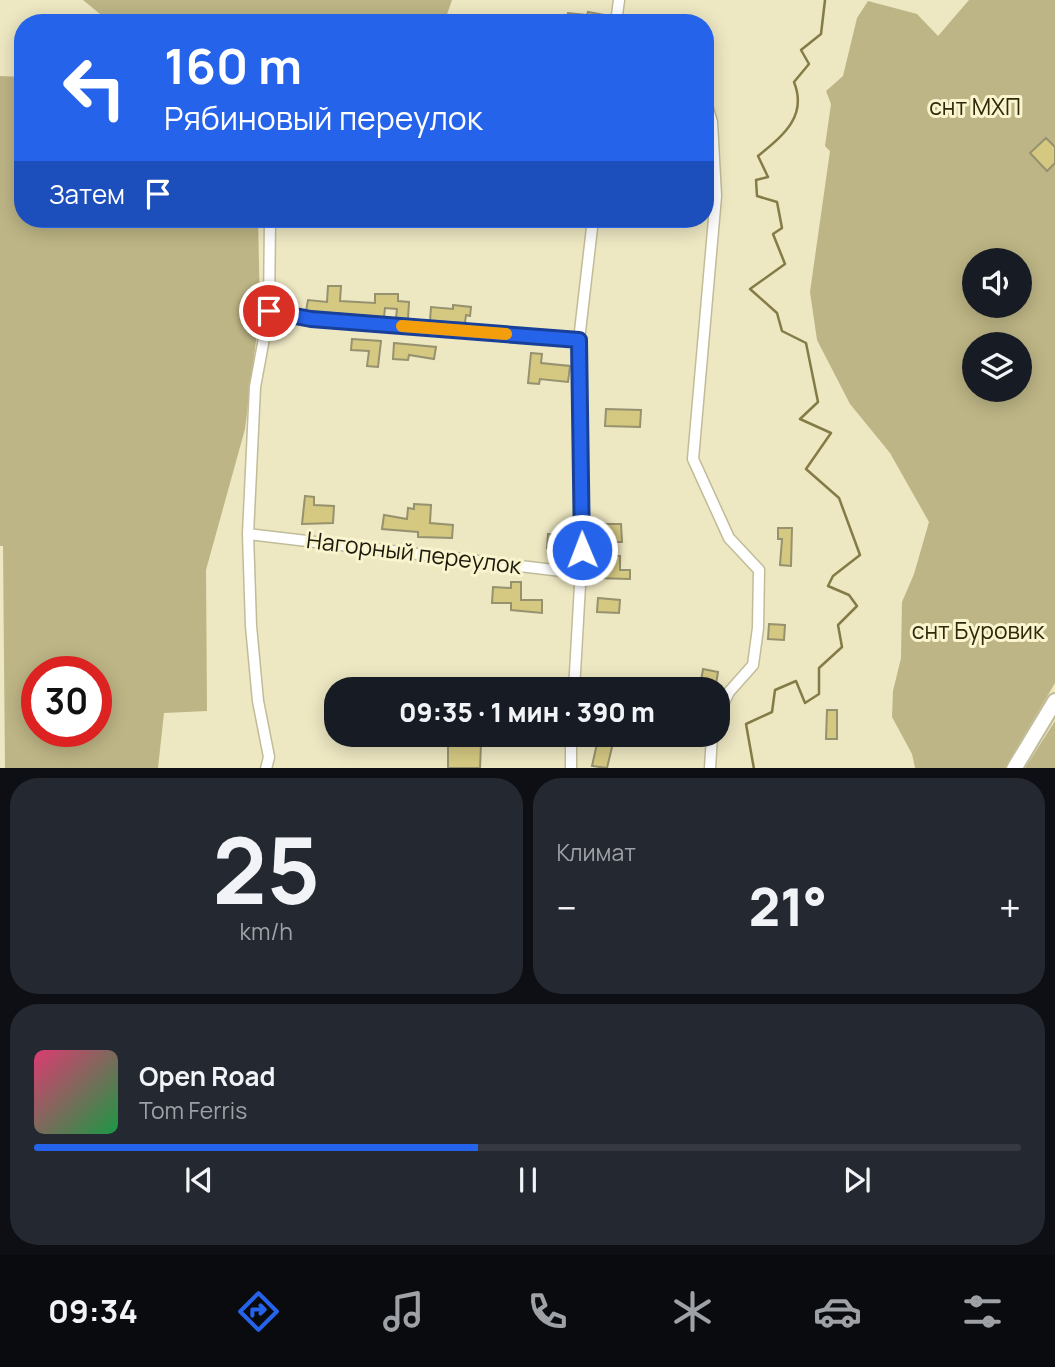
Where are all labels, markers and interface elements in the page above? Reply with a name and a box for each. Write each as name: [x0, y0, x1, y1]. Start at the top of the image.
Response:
text: 160 m: [164, 32, 302, 99]
icon: left: [49, 42, 140, 133]
park label: снт МХП: [929, 90, 1021, 122]
text: Рябиновый переулок: [164, 96, 483, 140]
icon: arrive: [139, 175, 177, 213]
text: Затем: [49, 176, 125, 212]
map controls: [962, 248, 1032, 402]
button: sound: [962, 248, 1032, 318]
pin: [239, 281, 299, 341]
icon: arrive: [250, 292, 288, 330]
button: layers: [962, 332, 1032, 402]
position arrow: [545, 513, 619, 587]
street label: Нагорный переулок: [305, 523, 524, 581]
park label: снт Буровик: [912, 614, 1045, 646]
speed limit sign: 30: [21, 656, 112, 747]
text: 09:35 · 1 мин · 390 m: [399, 694, 655, 730]
text: 25: [212, 807, 320, 931]
text: Климат: [557, 836, 636, 868]
text: 21°: [749, 871, 827, 942]
text: −: [557, 881, 577, 933]
text: +: [999, 881, 1021, 933]
text: km/h: [240, 915, 293, 947]
text: Open Road: [139, 1058, 275, 1094]
text: Tom Ferris: [139, 1094, 247, 1126]
icon: previous: [180, 1161, 218, 1199]
icon: pause: [509, 1161, 547, 1199]
icon: next: [838, 1161, 876, 1199]
icon: directions: [234, 1287, 283, 1336]
icon: music: [379, 1287, 428, 1336]
icon: phone: [523, 1287, 572, 1336]
icon: climate: [668, 1287, 717, 1336]
icon: car: [813, 1287, 862, 1336]
icon: filters: [958, 1287, 1007, 1336]
text: 09:34: [48, 1289, 138, 1333]

